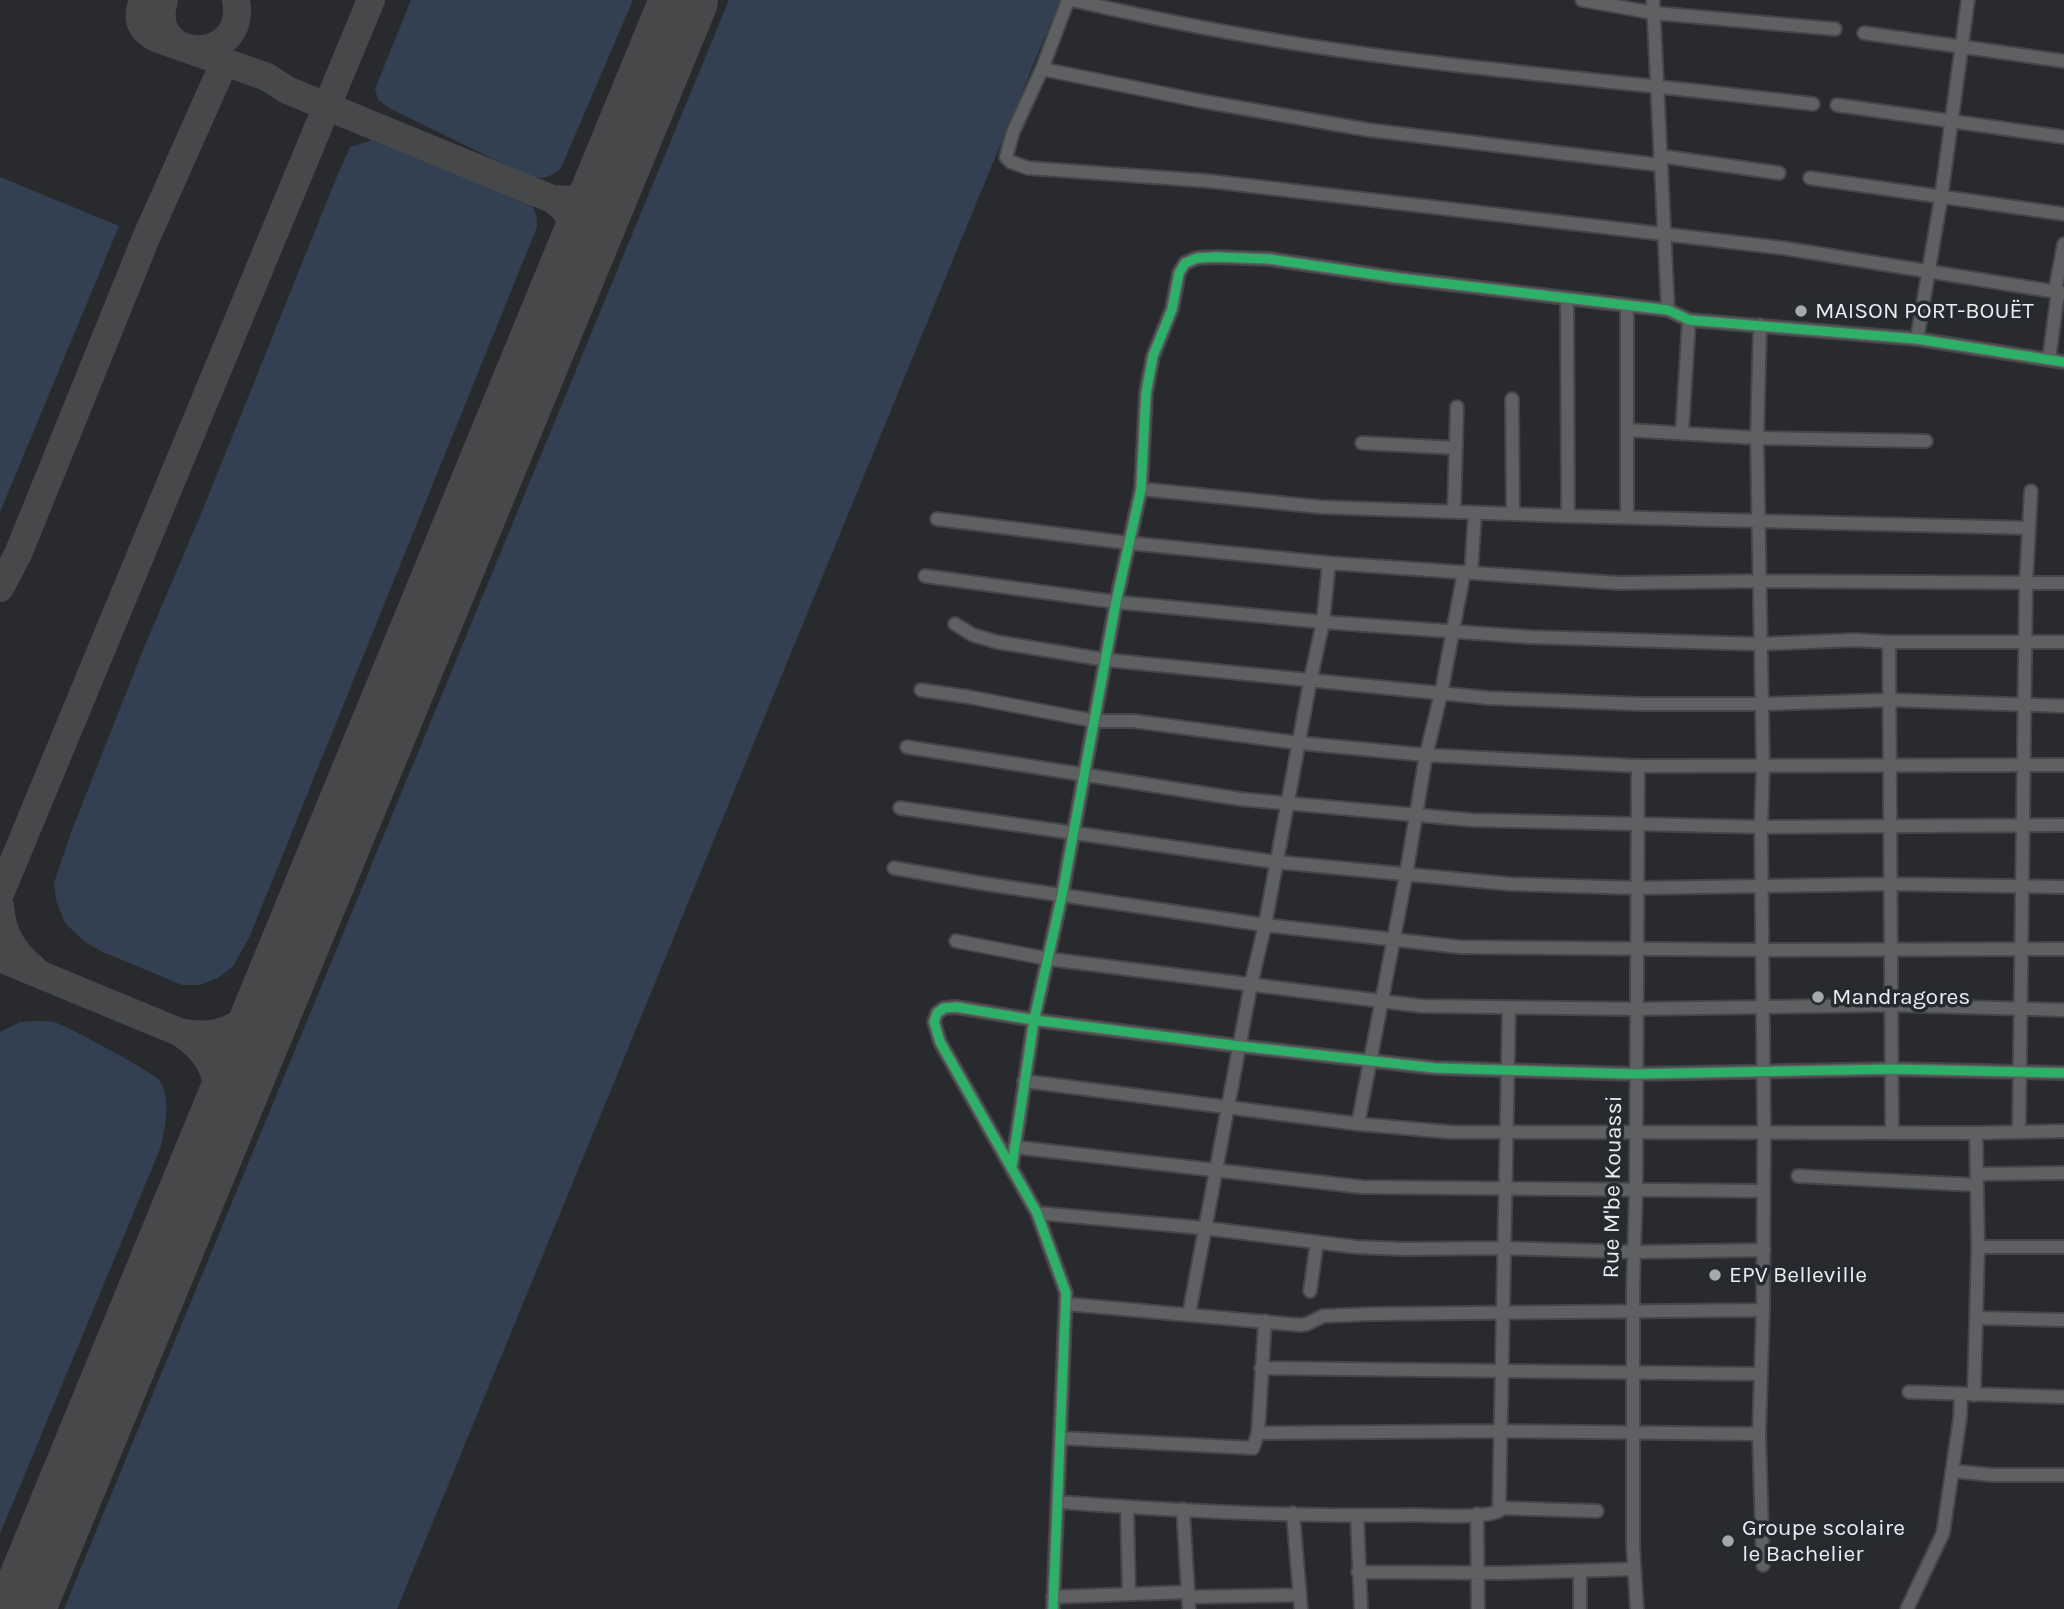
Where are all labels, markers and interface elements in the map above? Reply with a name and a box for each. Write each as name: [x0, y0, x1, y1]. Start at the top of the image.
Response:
place label: MAISON PORT-BOUËT: [1815, 297, 2034, 325]
marker: MAISON PORT-BOUËT: [1793, 303, 1809, 319]
place label: Mandragores: [1832, 983, 1970, 1011]
marker: Mandragores: [1810, 989, 1826, 1005]
street label: Rue M'be Kouassi: [1598, 1095, 1628, 1279]
place label: EPV Belleville: [1729, 1261, 1867, 1289]
marker: EPV Belleville: [1707, 1267, 1723, 1283]
place label: Groupe scolaire le Bachelier: [1742, 1514, 1905, 1568]
marker: Groupe scolaire le Bachelier: [1720, 1533, 1736, 1549]

